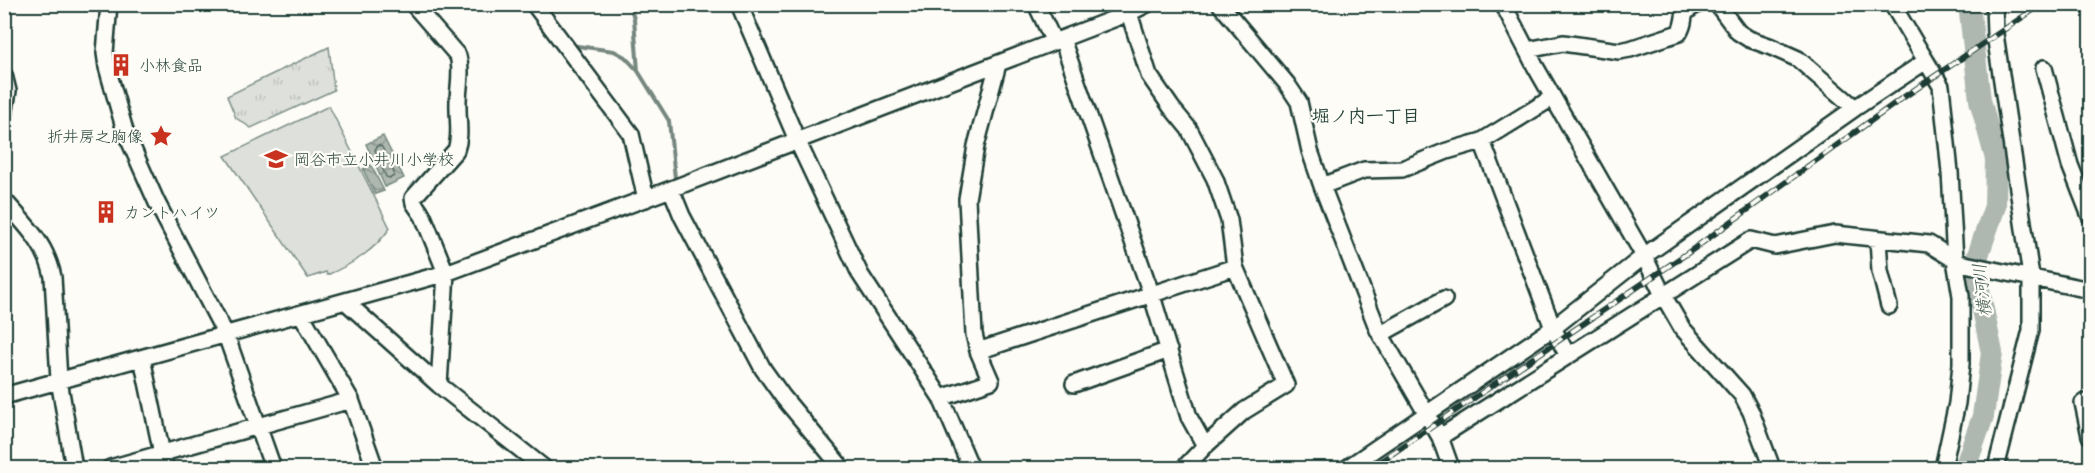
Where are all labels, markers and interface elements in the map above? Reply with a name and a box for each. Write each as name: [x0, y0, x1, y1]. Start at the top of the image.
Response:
building icon: 小林食品: [108, 52, 134, 78]
place label: 小林食品: [139, 52, 203, 76]
district label: 堀ノ内一丁目: [1312, 101, 1420, 128]
place label: 折井房之胸像: [47, 123, 143, 147]
place icon: 折井房之胸像: [148, 123, 174, 149]
school or university icon: 岡谷市立小井川小学校: [263, 146, 289, 172]
place label: 岡谷市立小井川小学校: [294, 146, 454, 170]
building icon: カントハイツ: [93, 199, 119, 225]
place label: カントハイツ: [124, 199, 220, 223]
water label: 横河川: [1964, 262, 1997, 318]

